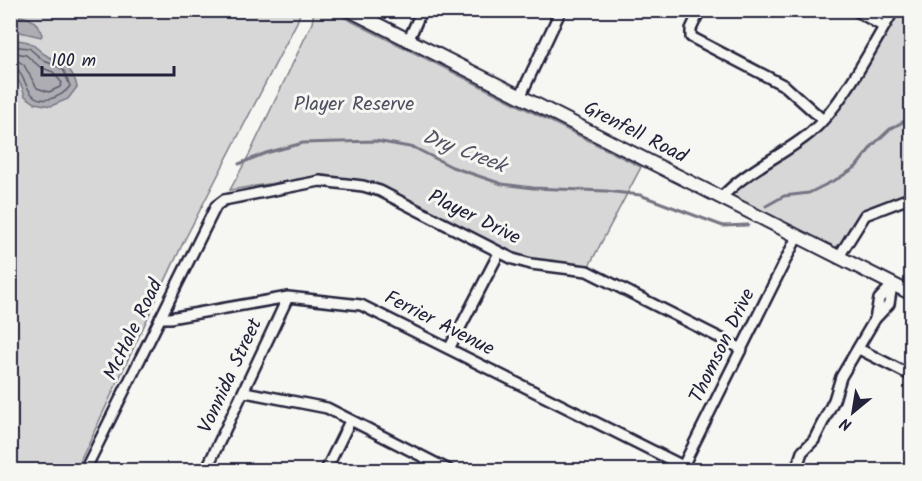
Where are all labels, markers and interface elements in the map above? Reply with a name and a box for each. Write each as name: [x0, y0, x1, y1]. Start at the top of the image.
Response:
scale bar: [42, 39, 174, 77]
text: 100 m: [51, 47, 96, 76]
park label: Player Reserve: [294, 89, 414, 121]
street label: Grenfell Road: [577, 93, 693, 173]
water label: Dry Creek: [417, 121, 513, 184]
street label: Player Drive: [422, 182, 526, 254]
street label: McHale Road: [96, 273, 173, 386]
street label: Ferrier Avenue: [378, 283, 500, 365]
street label: Thomson Drive: [681, 283, 765, 409]
street label: Vonnida Street: [190, 313, 272, 439]
north arrow: [823, 382, 883, 442]
text: N: [836, 410, 857, 437]

